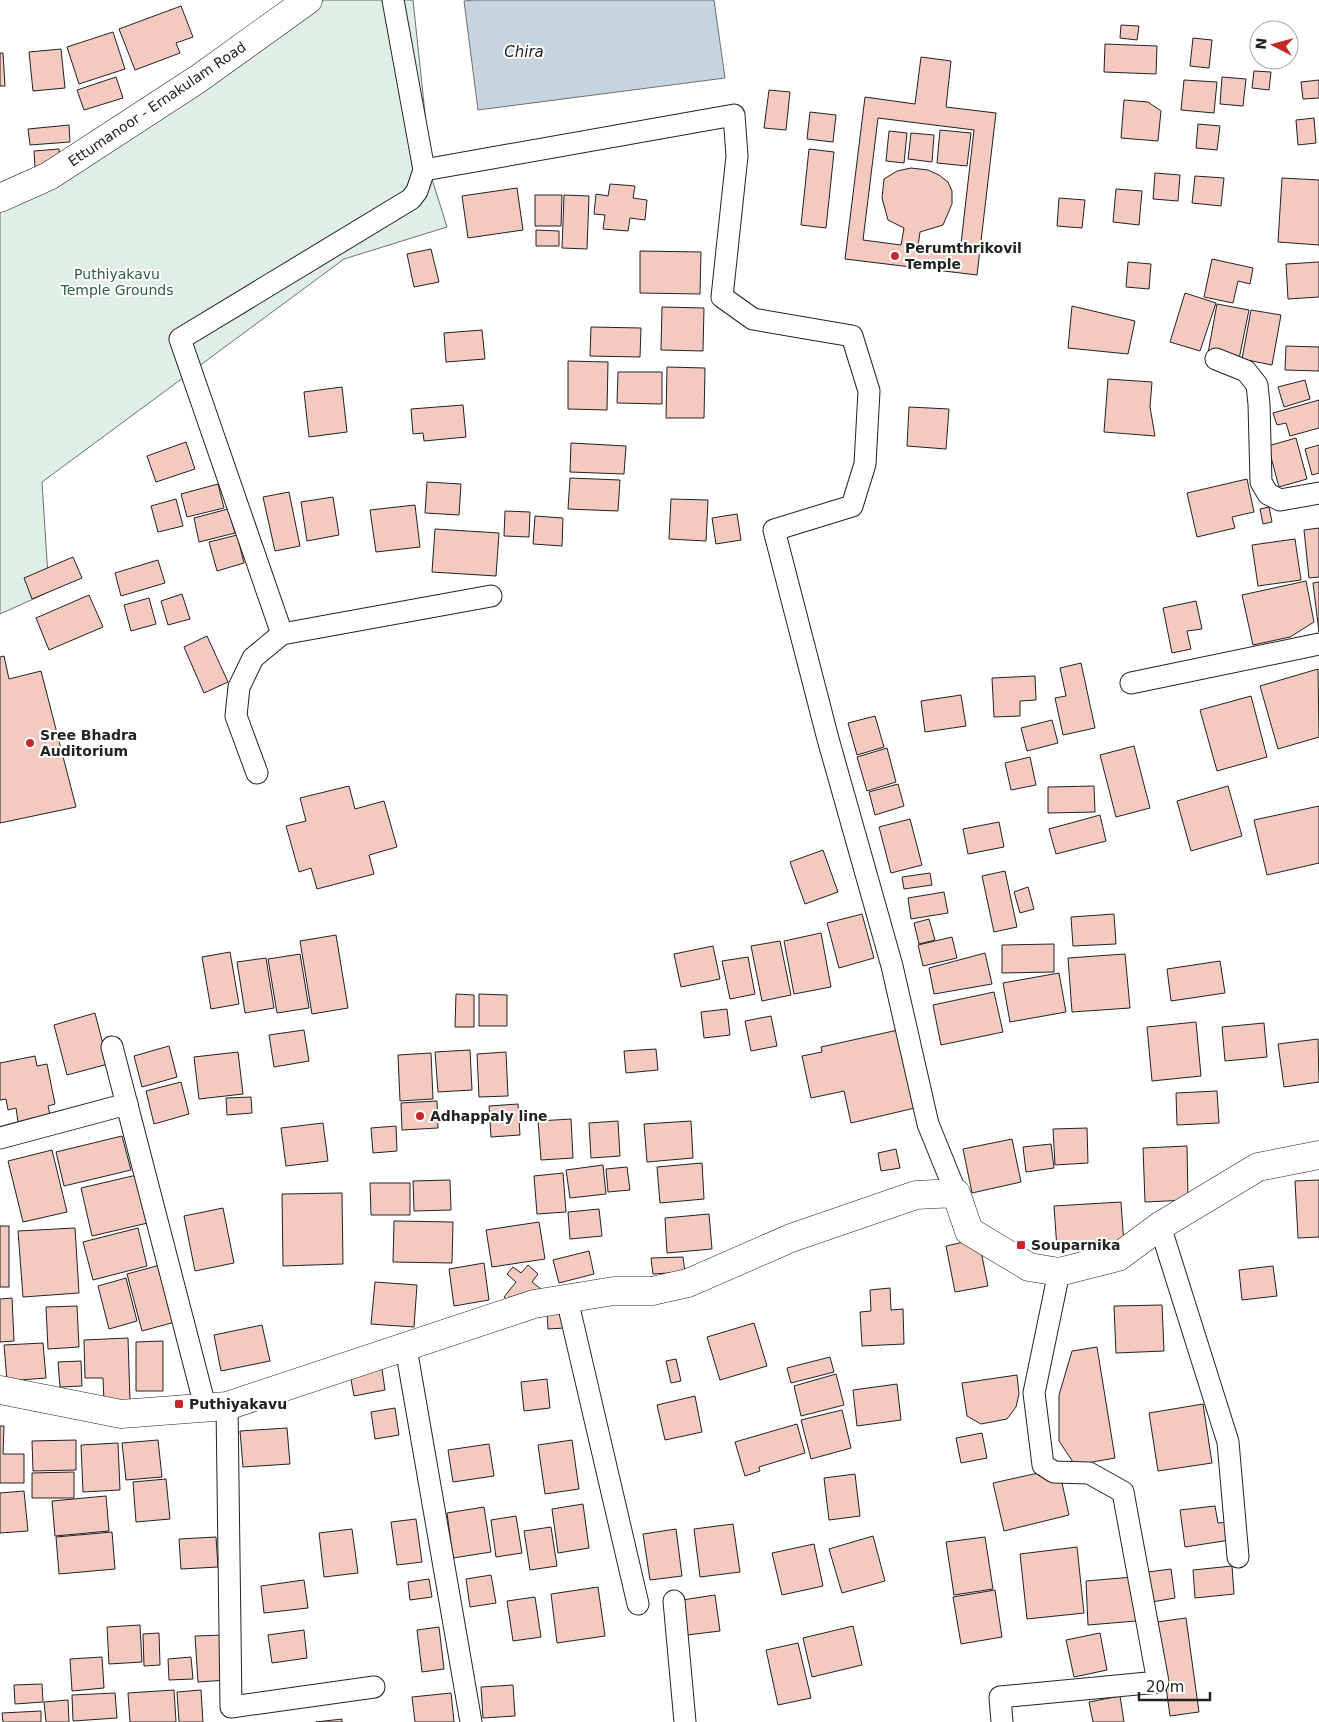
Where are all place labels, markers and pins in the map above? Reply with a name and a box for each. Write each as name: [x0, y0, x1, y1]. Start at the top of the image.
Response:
place label: Perumthrikovil Temple: [905, 240, 1022, 272]
marker: Perumthrikovil Temple: [889, 250, 901, 262]
place label: Sree Bhadra Auditorium: [40, 727, 137, 759]
marker: Sree Bhadra Auditorium: [24, 737, 36, 749]
place label: Adhappaly line: [430, 1108, 548, 1124]
marker: Adhappaly line: [414, 1110, 426, 1122]
place label: Souparnika: [1031, 1237, 1121, 1253]
marker: Souparnika: [1015, 1239, 1027, 1251]
place label: Puthiyakavu: [189, 1396, 287, 1412]
marker: Puthiyakavu: [173, 1398, 185, 1410]

